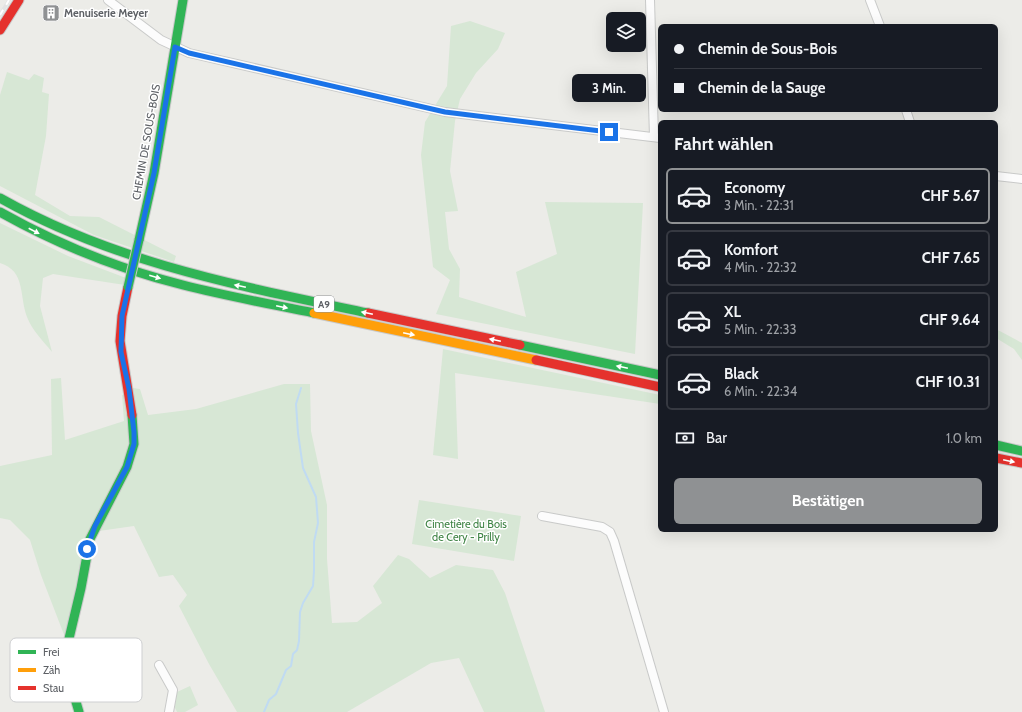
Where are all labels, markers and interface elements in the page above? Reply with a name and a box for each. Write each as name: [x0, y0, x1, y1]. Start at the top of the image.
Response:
building icon: Menuiserie Meyer: [41, 3, 61, 23]
place label: Menuiserie Meyer: [64, 6, 148, 20]
map controls: [606, 12, 646, 52]
button: layers: [606, 12, 646, 52]
text: Chemin de Sous-Bois: [698, 40, 837, 58]
callout: 3 Min.: [572, 74, 646, 102]
text: Chemin de la Sauge: [698, 79, 825, 97]
text: 3 Min.: [592, 80, 626, 96]
street label: CHEMIN DE SOUS-BOIS: [129, 82, 163, 201]
route end: [600, 123, 618, 141]
text: Fahrt wählen: [674, 133, 774, 155]
icon: car: [676, 178, 712, 214]
text: Economy: [724, 179, 785, 197]
text: CHF 5.67: [921, 187, 980, 205]
text: 3 Min. · 22:31: [724, 197, 794, 213]
one-way arrow: [28, 228, 40, 234]
icon: car: [676, 240, 712, 276]
text: Komfort: [724, 241, 778, 259]
text: CHF 7.65: [922, 249, 980, 267]
text: 4 Min. · 22:32: [724, 259, 797, 275]
one-way arrow: [150, 274, 162, 280]
one-way arrow: [234, 283, 246, 289]
road number: A9: [314, 296, 334, 312]
icon: car: [676, 302, 712, 338]
text: XL: [724, 303, 741, 321]
one-way arrow: [276, 305, 288, 311]
one-way arrow: [361, 309, 374, 315]
text: CHF 9.64: [919, 311, 980, 329]
text: 5 Min. · 22:33: [724, 321, 796, 337]
one-way arrow: [403, 332, 415, 338]
one-way arrow: [488, 336, 501, 342]
one-way arrow: [616, 363, 628, 369]
icon: car: [676, 364, 712, 400]
text: Black: [724, 365, 759, 383]
text: CHF 10.31: [916, 373, 980, 391]
text: 6 Min. · 22:34: [724, 383, 797, 399]
icon: cash: [674, 427, 696, 449]
text: Bar: [706, 429, 727, 447]
text: 1.0 km: [946, 430, 982, 446]
one-way arrow: [1003, 458, 1015, 464]
button: Bestätigen: [674, 478, 982, 524]
park label: Cimetière du Bois de Cery - Prilly: [425, 517, 507, 544]
route start: [78, 540, 96, 558]
legend: [10, 638, 142, 702]
text: Frei: [43, 645, 60, 659]
text: Zäh: [43, 663, 60, 677]
text: Stau: [43, 681, 64, 695]

